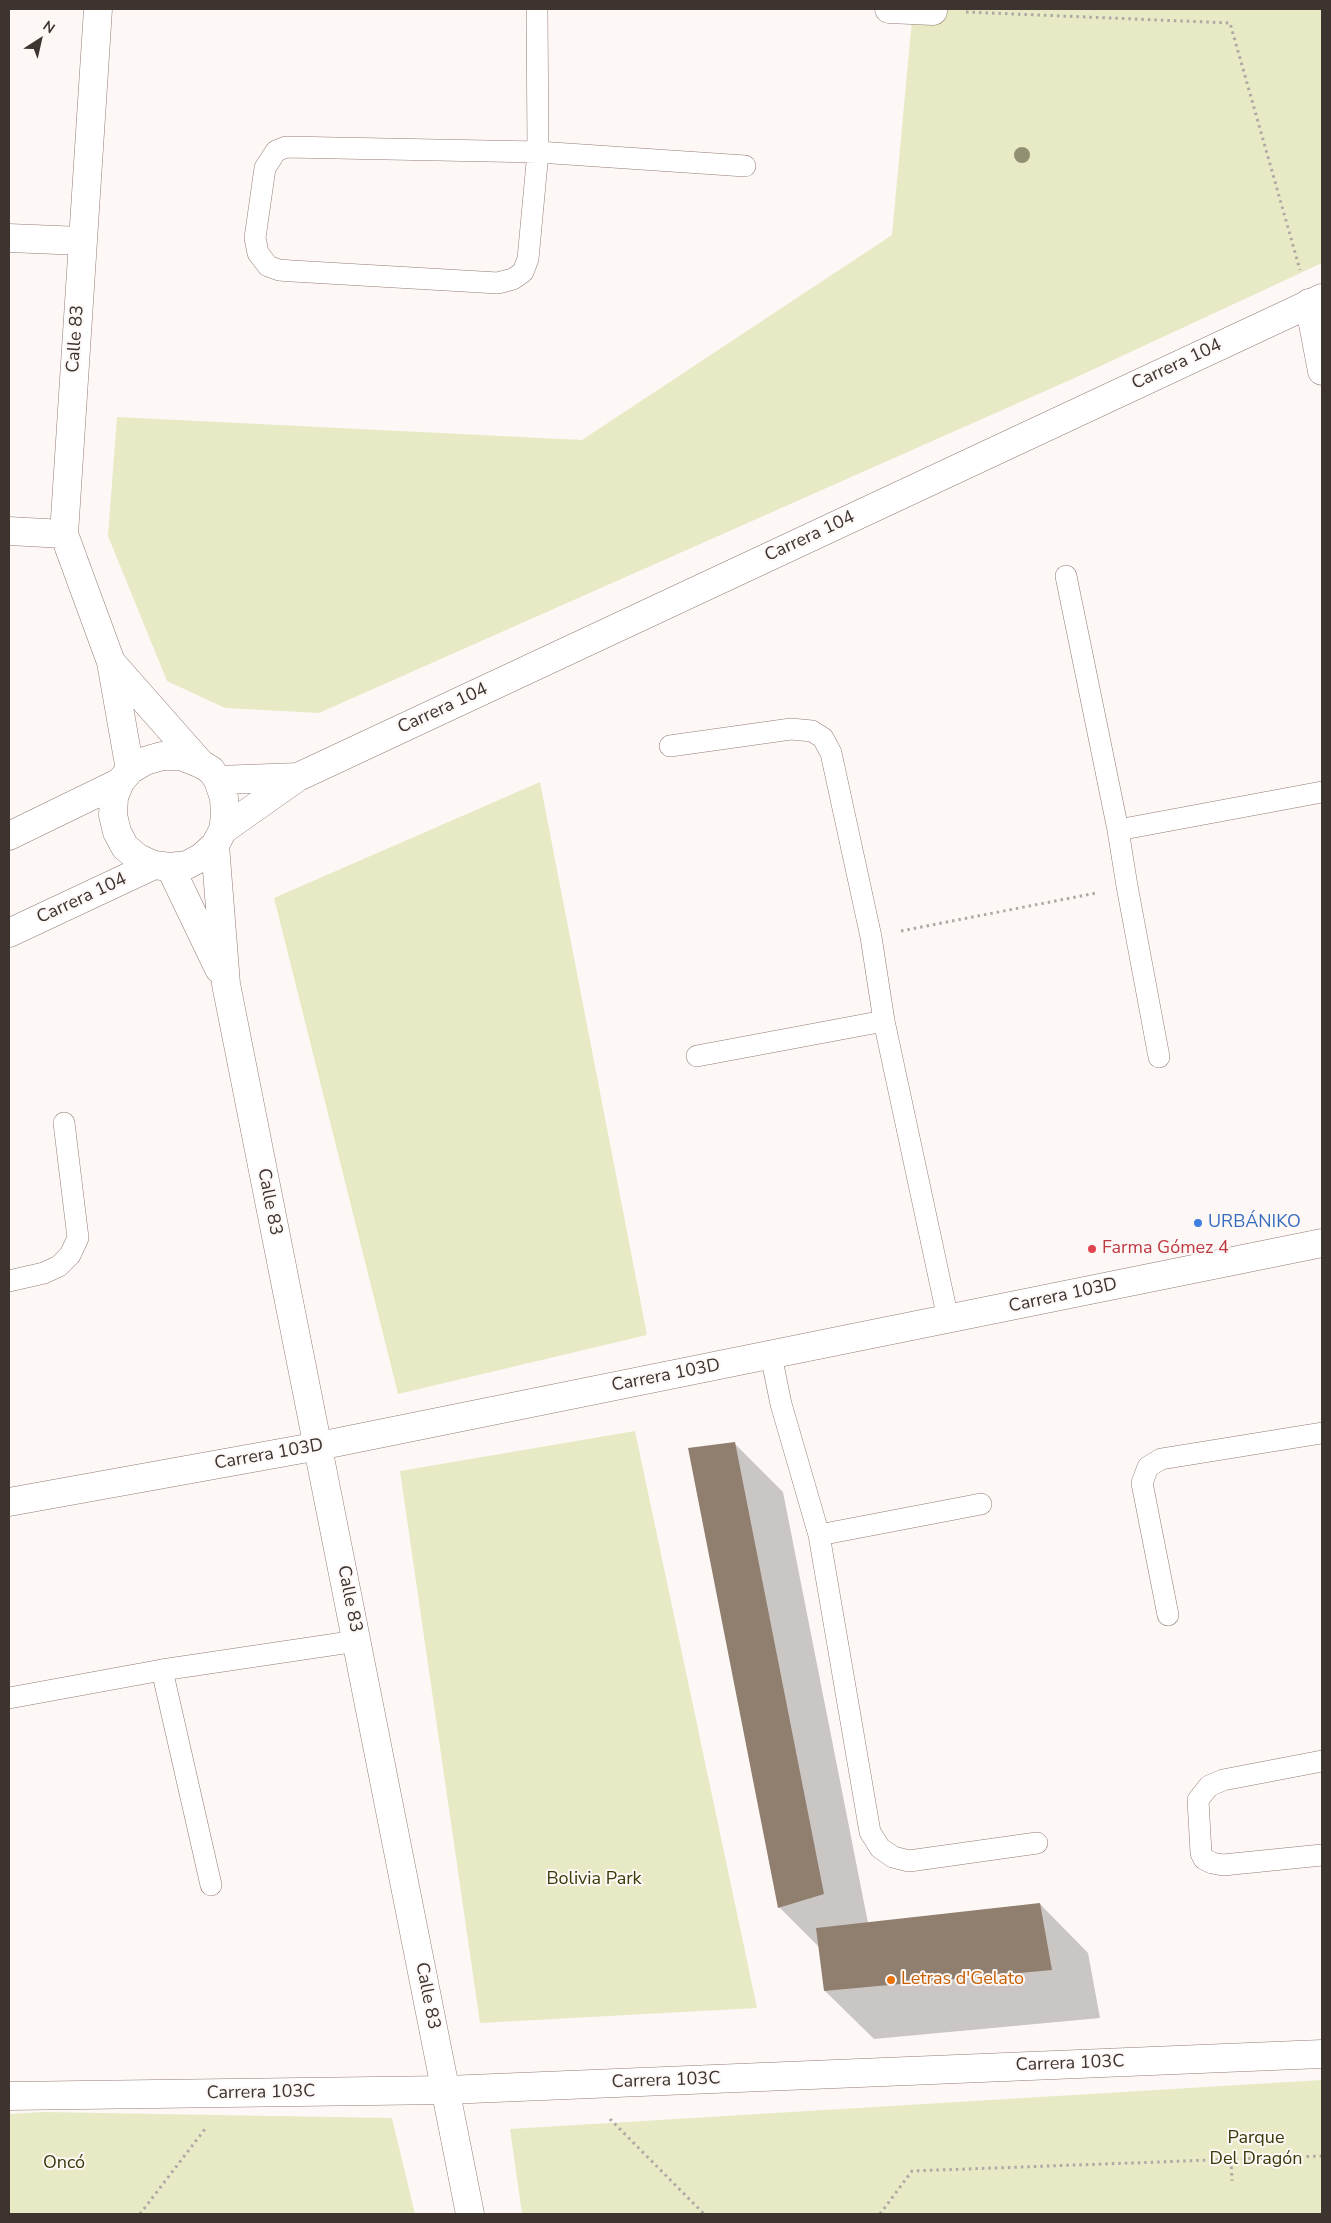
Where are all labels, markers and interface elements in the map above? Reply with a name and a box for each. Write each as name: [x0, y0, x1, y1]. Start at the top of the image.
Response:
north arrow: [15, 15, 65, 65]
text: N: [39, 17, 59, 38]
street label: Calle 83: [63, 304, 89, 374]
street label: Carrera 104: [1129, 335, 1225, 395]
street label: Carrera 104: [762, 507, 858, 567]
street label: Carrera 104: [395, 679, 491, 739]
street label: Carrera 104: [34, 869, 130, 929]
street label: Calle 83: [252, 1167, 286, 1237]
place label: URBÁNIKO: [1208, 1212, 1301, 1234]
marker: URBÁNIKO: [1192, 1217, 1204, 1229]
place label: Farma Gómez 4: [1102, 1238, 1229, 1260]
marker: Farma Gómez 4: [1086, 1243, 1098, 1255]
street label: Carrera 103D: [1007, 1274, 1119, 1318]
street label: Carrera 103D: [610, 1355, 722, 1397]
street label: Carrera 103D: [213, 1435, 325, 1475]
street label: Calle 83: [332, 1564, 366, 1634]
park label: Bolivia Park: [546, 1869, 642, 1891]
street label: Calle 83: [410, 1961, 444, 2031]
place label: Letras d'Gelato: [901, 1969, 1024, 1991]
marker: Letras d'Gelato: [885, 1974, 897, 1986]
street label: Carrera 103C: [1015, 2051, 1125, 2077]
street label: Carrera 103C: [611, 2068, 721, 2094]
street label: Carrera 103C: [206, 2081, 316, 2105]
park label: Parque Del Dragón: [1210, 2128, 1302, 2170]
park label: Oncó: [43, 2153, 85, 2175]

